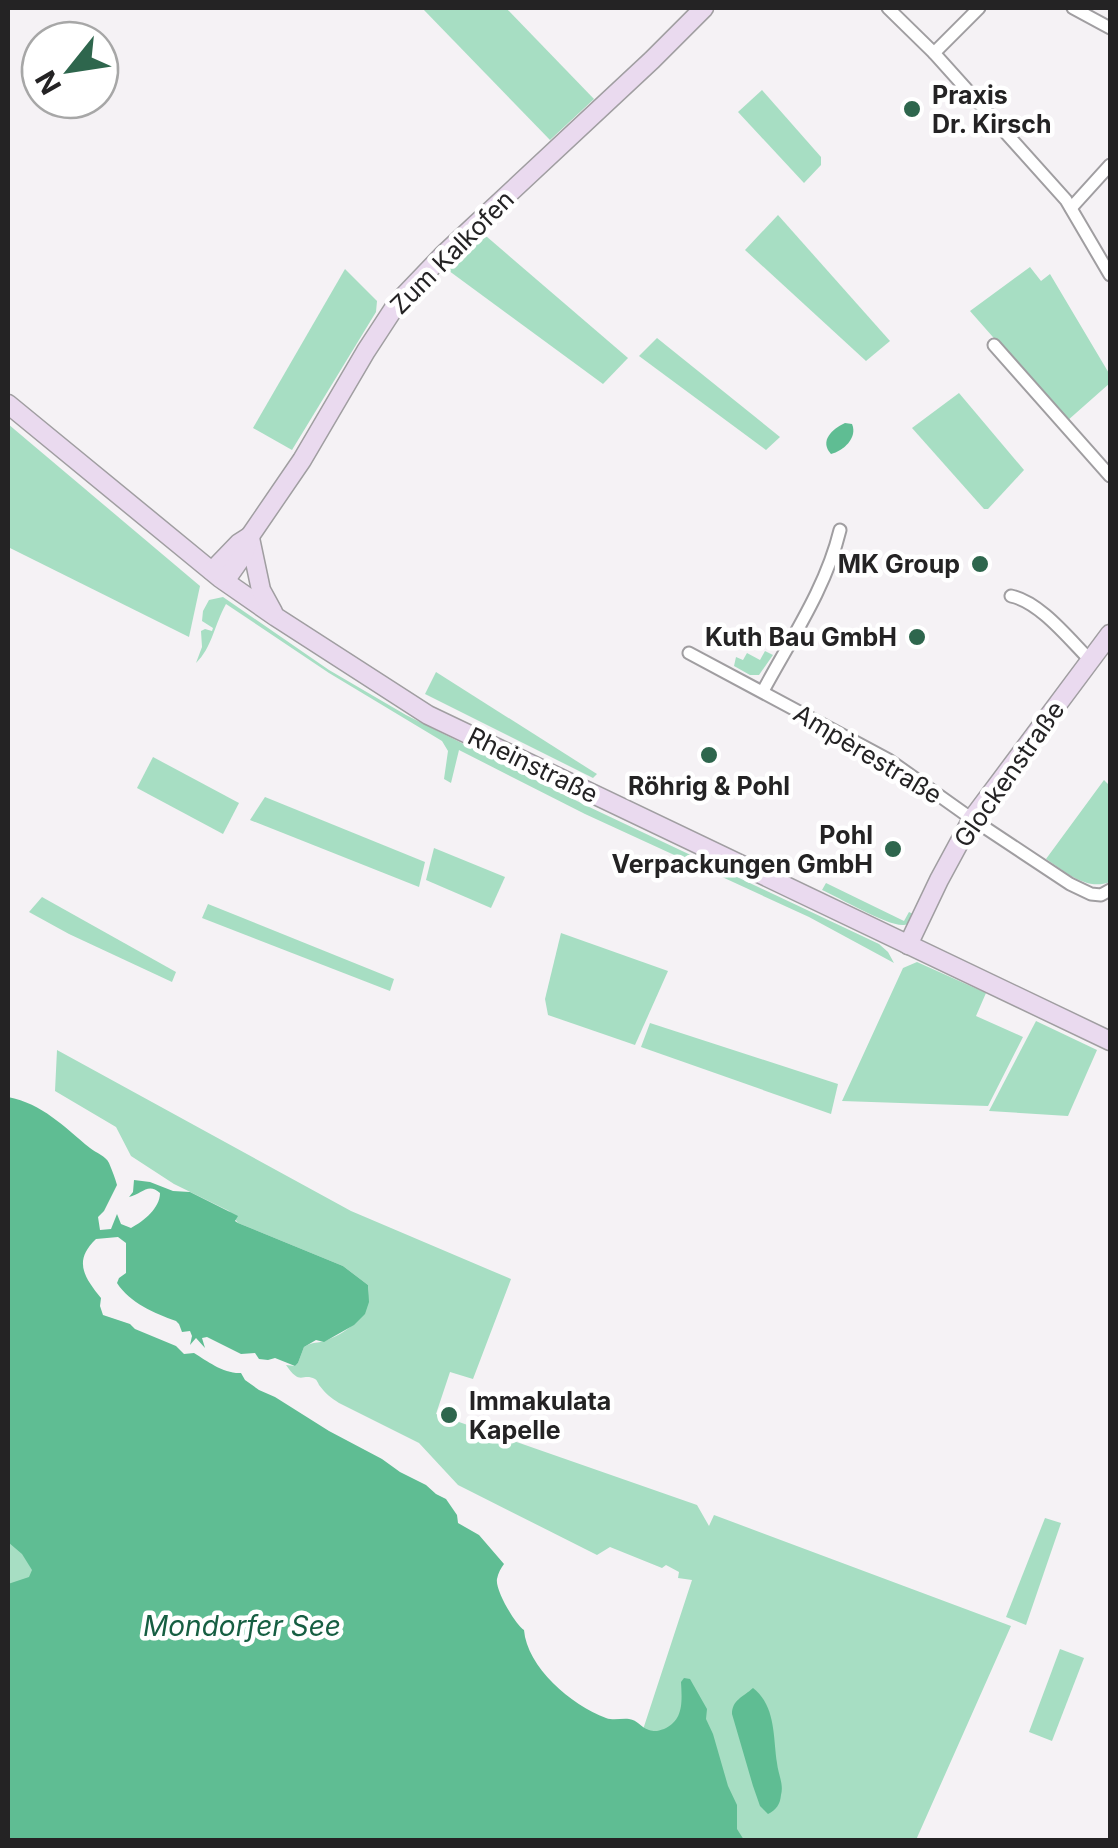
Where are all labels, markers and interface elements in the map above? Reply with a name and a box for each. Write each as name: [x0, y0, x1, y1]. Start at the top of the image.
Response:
north arrow: [20, 20, 120, 120]
text: N: [28, 65, 68, 100]
place label: Praxis Dr. Kirsch: [932, 80, 1052, 139]
marker: Praxis Dr. Kirsch: [901, 98, 923, 120]
street label: Zum Kalkofen: [384, 184, 520, 320]
place label: MK Group: [838, 549, 960, 579]
marker: MK Group: [969, 553, 991, 575]
place label: Kuth Bau GmbH: [705, 622, 897, 652]
marker: Kuth Bau GmbH: [906, 626, 928, 648]
street label: Glockenstraße: [948, 695, 1070, 853]
street label: Ampèrestraße: [789, 698, 947, 810]
street label: Rheinstraße: [463, 721, 603, 809]
marker: Röhrig & Pohl: [698, 744, 720, 766]
place label: Röhrig & Pohl: [628, 771, 790, 801]
place label: Pohl Verpackungen GmbH: [612, 820, 873, 879]
marker: Pohl Verpackungen GmbH: [882, 838, 904, 860]
place label: Immakulata Kapelle: [469, 1386, 611, 1445]
marker: Immakulata Kapelle: [438, 1404, 460, 1426]
water label: Mondorfer See: [143, 1609, 341, 1643]

